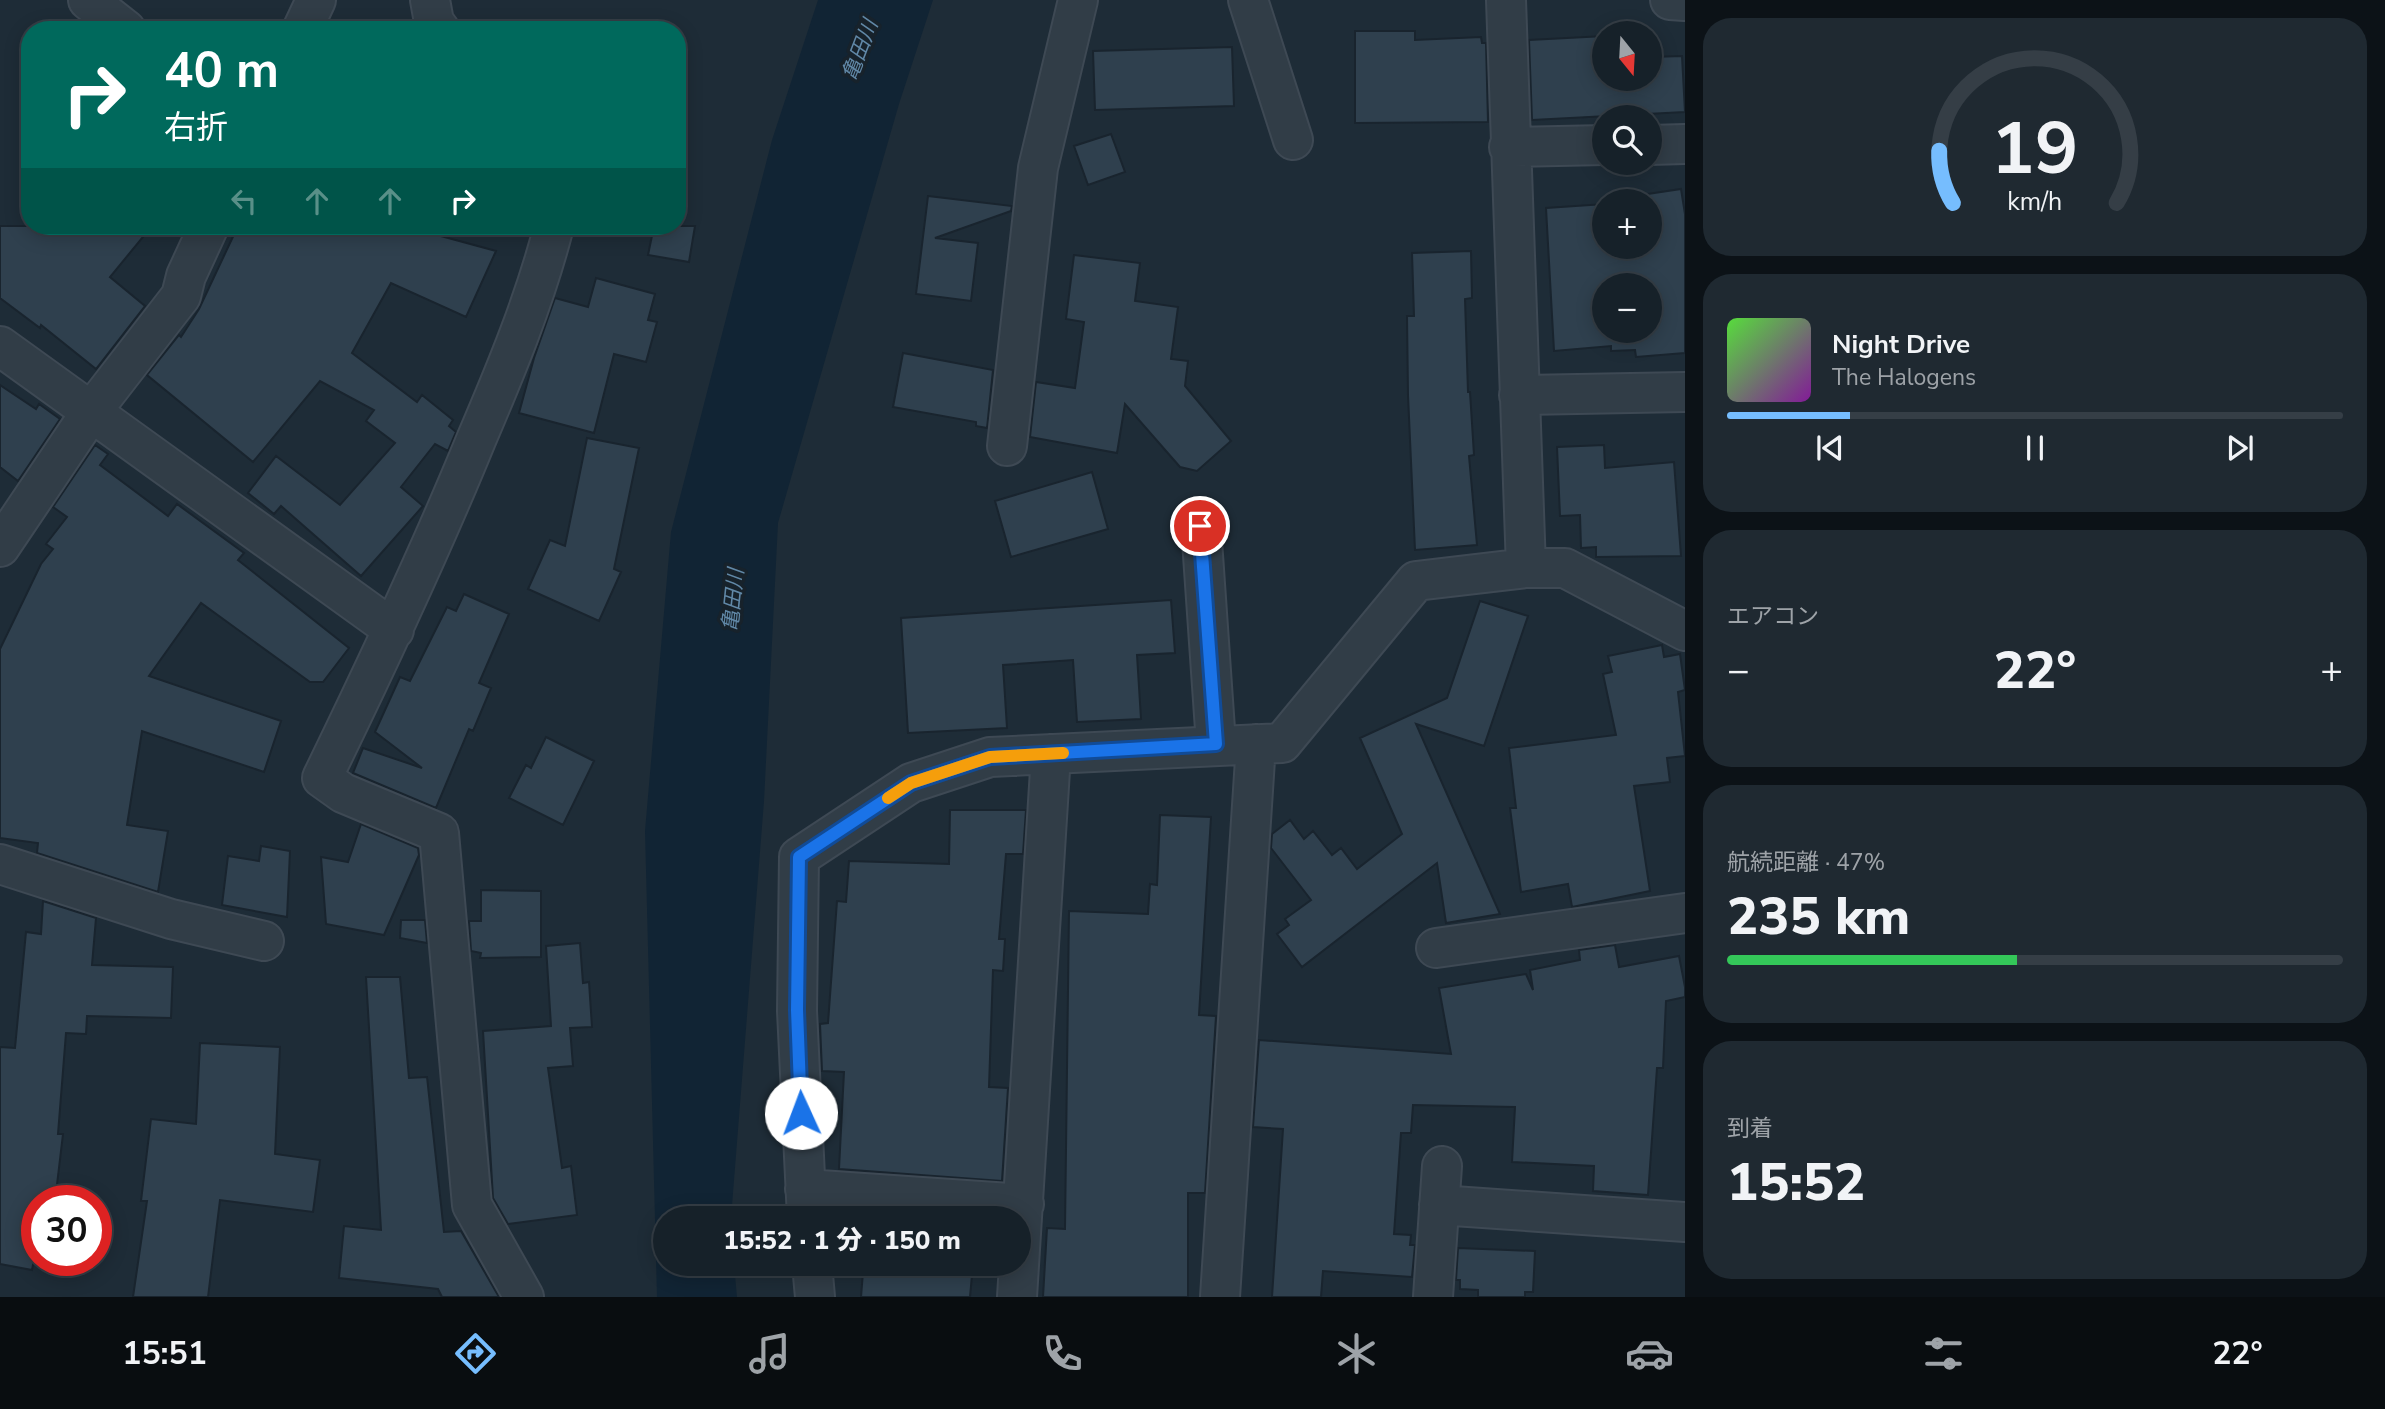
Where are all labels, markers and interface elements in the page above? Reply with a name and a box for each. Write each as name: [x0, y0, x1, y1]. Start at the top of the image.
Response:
water label: 亀田川: [836, 14, 885, 84]
north arrow: [1592, 21, 1662, 91]
map controls: [1592, 21, 1662, 343]
text: 40 m: [164, 37, 279, 104]
icon: right: [49, 49, 140, 140]
text: 19: [1991, 99, 2079, 199]
button: search: [1592, 105, 1662, 175]
text: 右折: [164, 106, 228, 149]
icon: left: [225, 182, 263, 220]
icon: ahead: [298, 182, 336, 220]
icon: ahead: [371, 182, 409, 220]
icon: right: [444, 182, 482, 220]
text: km/h: [2007, 185, 2063, 219]
button: +: [1592, 189, 1662, 259]
button: −: [1592, 273, 1662, 343]
text: Night Drive: [1832, 327, 1970, 362]
text: The Halogens: [1832, 362, 1976, 393]
icon: previous: [1811, 429, 1849, 467]
icon: pause: [2016, 429, 2054, 467]
icon: next: [2221, 429, 2259, 467]
pin: [1170, 496, 1230, 556]
icon: arrive: [1181, 507, 1219, 545]
water label: 亀田川: [716, 565, 750, 633]
text: エアコン: [1727, 601, 1819, 632]
text: 22°: [1994, 635, 2076, 706]
text: −: [1727, 645, 1750, 696]
text: +: [2320, 645, 2343, 696]
text: 航続距離 · 47%: [1727, 847, 1885, 878]
text: 235 km: [1727, 881, 1910, 952]
position arrow: [764, 1076, 838, 1150]
text: 到着: [1727, 1113, 1773, 1144]
text: 15:52: [1727, 1147, 1865, 1218]
speed limit sign: 30: [21, 1185, 112, 1276]
text: 15:52 · 1 分 · 150 m: [723, 1223, 961, 1258]
icon: directions: [451, 1329, 500, 1378]
icon: music: [745, 1329, 794, 1378]
icon: phone: [1038, 1329, 1087, 1378]
icon: climate: [1332, 1329, 1381, 1378]
icon: car: [1625, 1329, 1674, 1378]
icon: filters: [1919, 1329, 1968, 1378]
text: 15:51: [122, 1332, 207, 1375]
text: 22°: [2212, 1332, 2263, 1375]

